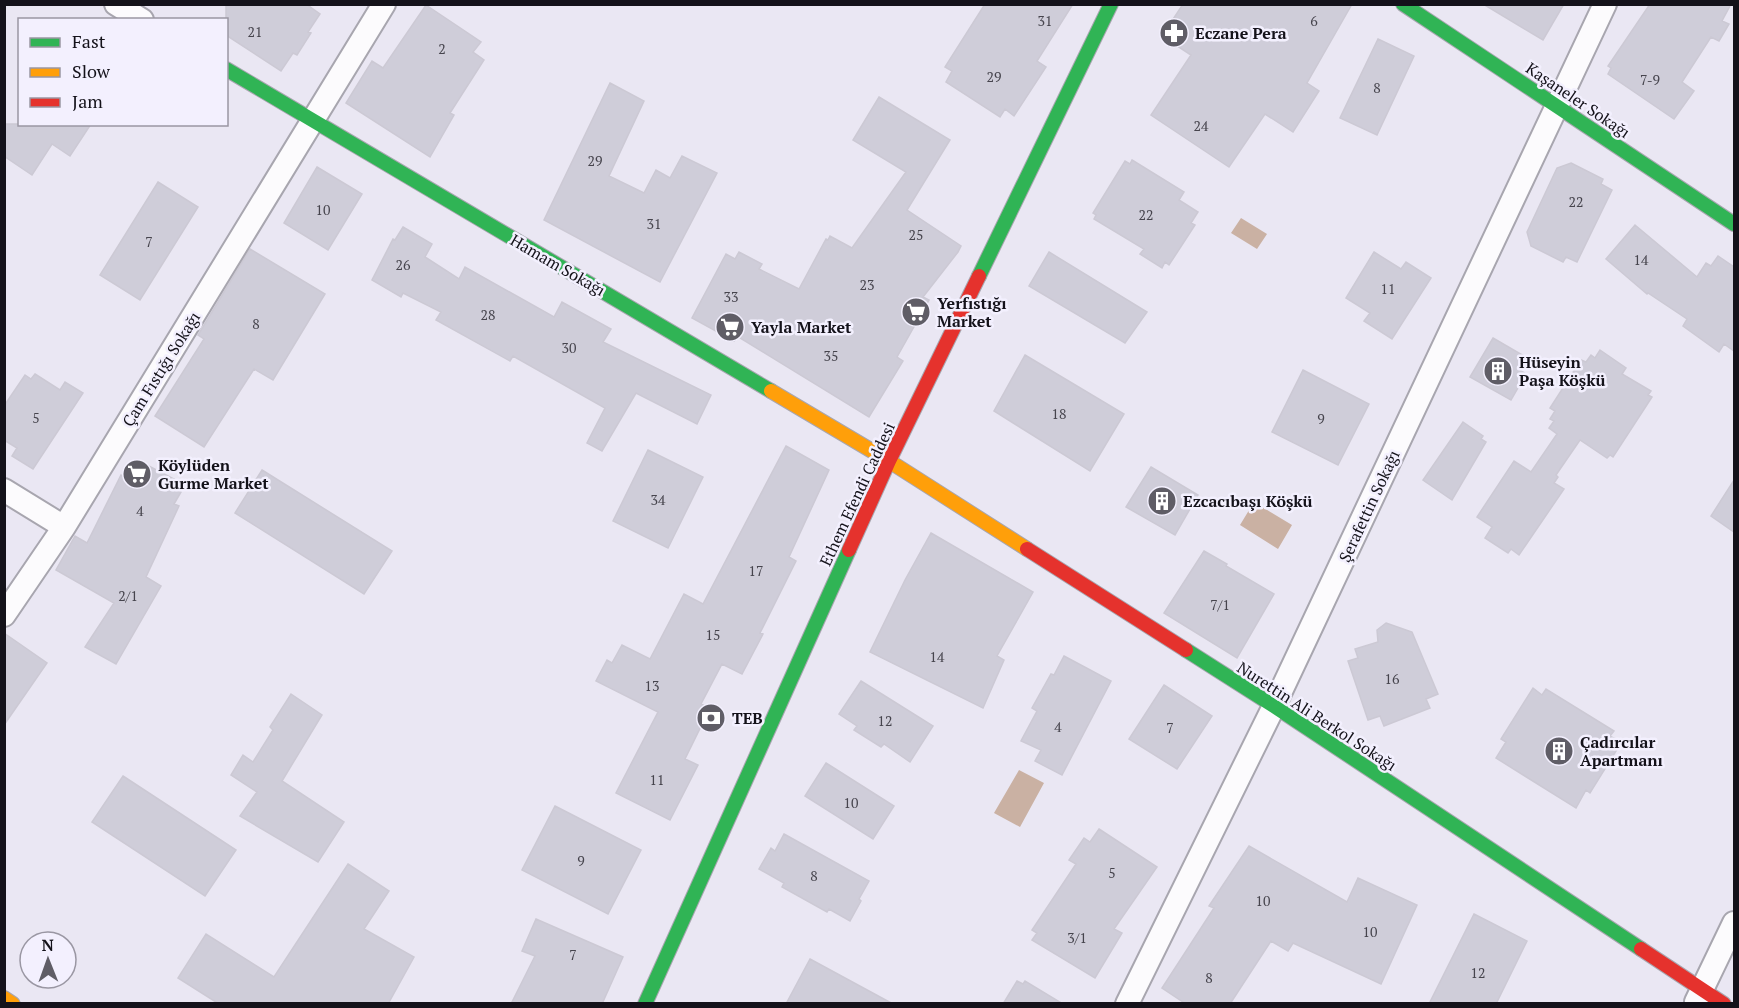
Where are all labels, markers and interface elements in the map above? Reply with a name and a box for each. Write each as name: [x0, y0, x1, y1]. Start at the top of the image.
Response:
house number: 31: [1038, 11, 1052, 30]
house number: 6: [1310, 11, 1318, 30]
pharmacy icon: Eczane Pera: [1158, 17, 1190, 49]
legend: [18, 18, 228, 126]
house number: 21: [248, 22, 262, 41]
place label: Eczane Pera: [1195, 22, 1287, 44]
text: Fast: [72, 29, 106, 53]
house number: 2: [438, 39, 446, 58]
street label: Kaşaneler Sokağı: [1522, 57, 1635, 143]
text: Slow: [72, 59, 111, 83]
house number: 29: [987, 67, 1001, 86]
house number: 7-9: [1640, 70, 1660, 89]
house number: 8: [1373, 78, 1381, 97]
text: Jam: [72, 89, 103, 113]
house number: 24: [1194, 116, 1209, 135]
house number: 29: [588, 151, 602, 170]
house number: 22: [1569, 192, 1583, 211]
house number: 10: [316, 200, 330, 219]
house number: 22: [1139, 205, 1153, 224]
house number: 31: [647, 214, 661, 233]
house number: 25: [909, 225, 923, 244]
street label: Hamam Sokağı: [506, 229, 610, 301]
house number: 7: [145, 232, 153, 251]
house number: 14: [1634, 250, 1649, 269]
house number: 26: [396, 255, 411, 274]
house number: 23: [860, 275, 874, 294]
house number: 11: [1381, 279, 1395, 298]
house number: 33: [724, 287, 738, 306]
place label: Yerfıstığı Market: [937, 292, 1007, 332]
supermarket icon: Yerfıstığı Market: [900, 296, 932, 328]
house number: 28: [481, 305, 495, 324]
street label: Çam Fıstığı Sokağı: [117, 307, 205, 431]
supermarket icon: Yayla Market: [714, 311, 746, 343]
house number: 8: [252, 314, 260, 333]
place label: Yayla Market: [751, 316, 852, 338]
house number: 30: [562, 338, 576, 357]
house number: 35: [824, 346, 838, 365]
place label: Hüseyin Paşa Köşkü: [1519, 351, 1606, 391]
building icon: Hüseyin Paşa Köşkü: [1482, 355, 1514, 387]
house number: 18: [1052, 404, 1066, 423]
house number: 5: [32, 408, 40, 427]
house number: 9: [1317, 409, 1325, 428]
street label: Ethem Efendi Caddesi: [814, 419, 900, 569]
street label: Şerafettin Sokağı: [1333, 446, 1405, 566]
place label: Köylüden Gurme Market: [158, 454, 269, 494]
supermarket icon: Köylüden Gurme Market: [121, 458, 153, 490]
building icon: Ezcacıbaşı Köşkü: [1146, 485, 1178, 517]
house number: 34: [651, 490, 666, 509]
place label: Ezcacıbaşı Köşkü: [1183, 490, 1313, 512]
house number: 4: [136, 501, 144, 520]
house number: 17: [749, 561, 763, 580]
house number: 2/1: [118, 586, 138, 605]
house number: 7/1: [1210, 595, 1230, 614]
house number: 15: [706, 625, 720, 644]
house number: 14: [930, 647, 945, 666]
street label: Nurettin Ali Berkol Sokağı: [1233, 656, 1401, 776]
house number: 16: [1385, 669, 1400, 688]
house number: 13: [645, 676, 659, 695]
bank icon: TEB: [695, 702, 727, 734]
place label: TEB: [732, 707, 763, 729]
house number: 12: [878, 711, 892, 730]
house number: 4: [1054, 717, 1062, 736]
house number: 7: [1166, 718, 1174, 737]
place label: Çadırcılar Apartmanı: [1580, 731, 1663, 771]
building icon: Çadırcılar Apartmanı: [1543, 735, 1575, 767]
house number: 11: [650, 770, 664, 789]
house number: 10: [844, 793, 858, 812]
house number: 9: [577, 851, 585, 870]
house number: 5: [1108, 863, 1116, 882]
house number: 8: [810, 866, 818, 885]
house number: 10: [1256, 891, 1270, 910]
house number: 10: [1363, 922, 1377, 941]
house number: 3/1: [1067, 928, 1087, 947]
north arrow: [18, 930, 78, 990]
text: N: [41, 934, 54, 956]
house number: 7: [569, 945, 577, 964]
house number: 12: [1471, 963, 1485, 982]
house number: 8: [1205, 968, 1213, 987]

